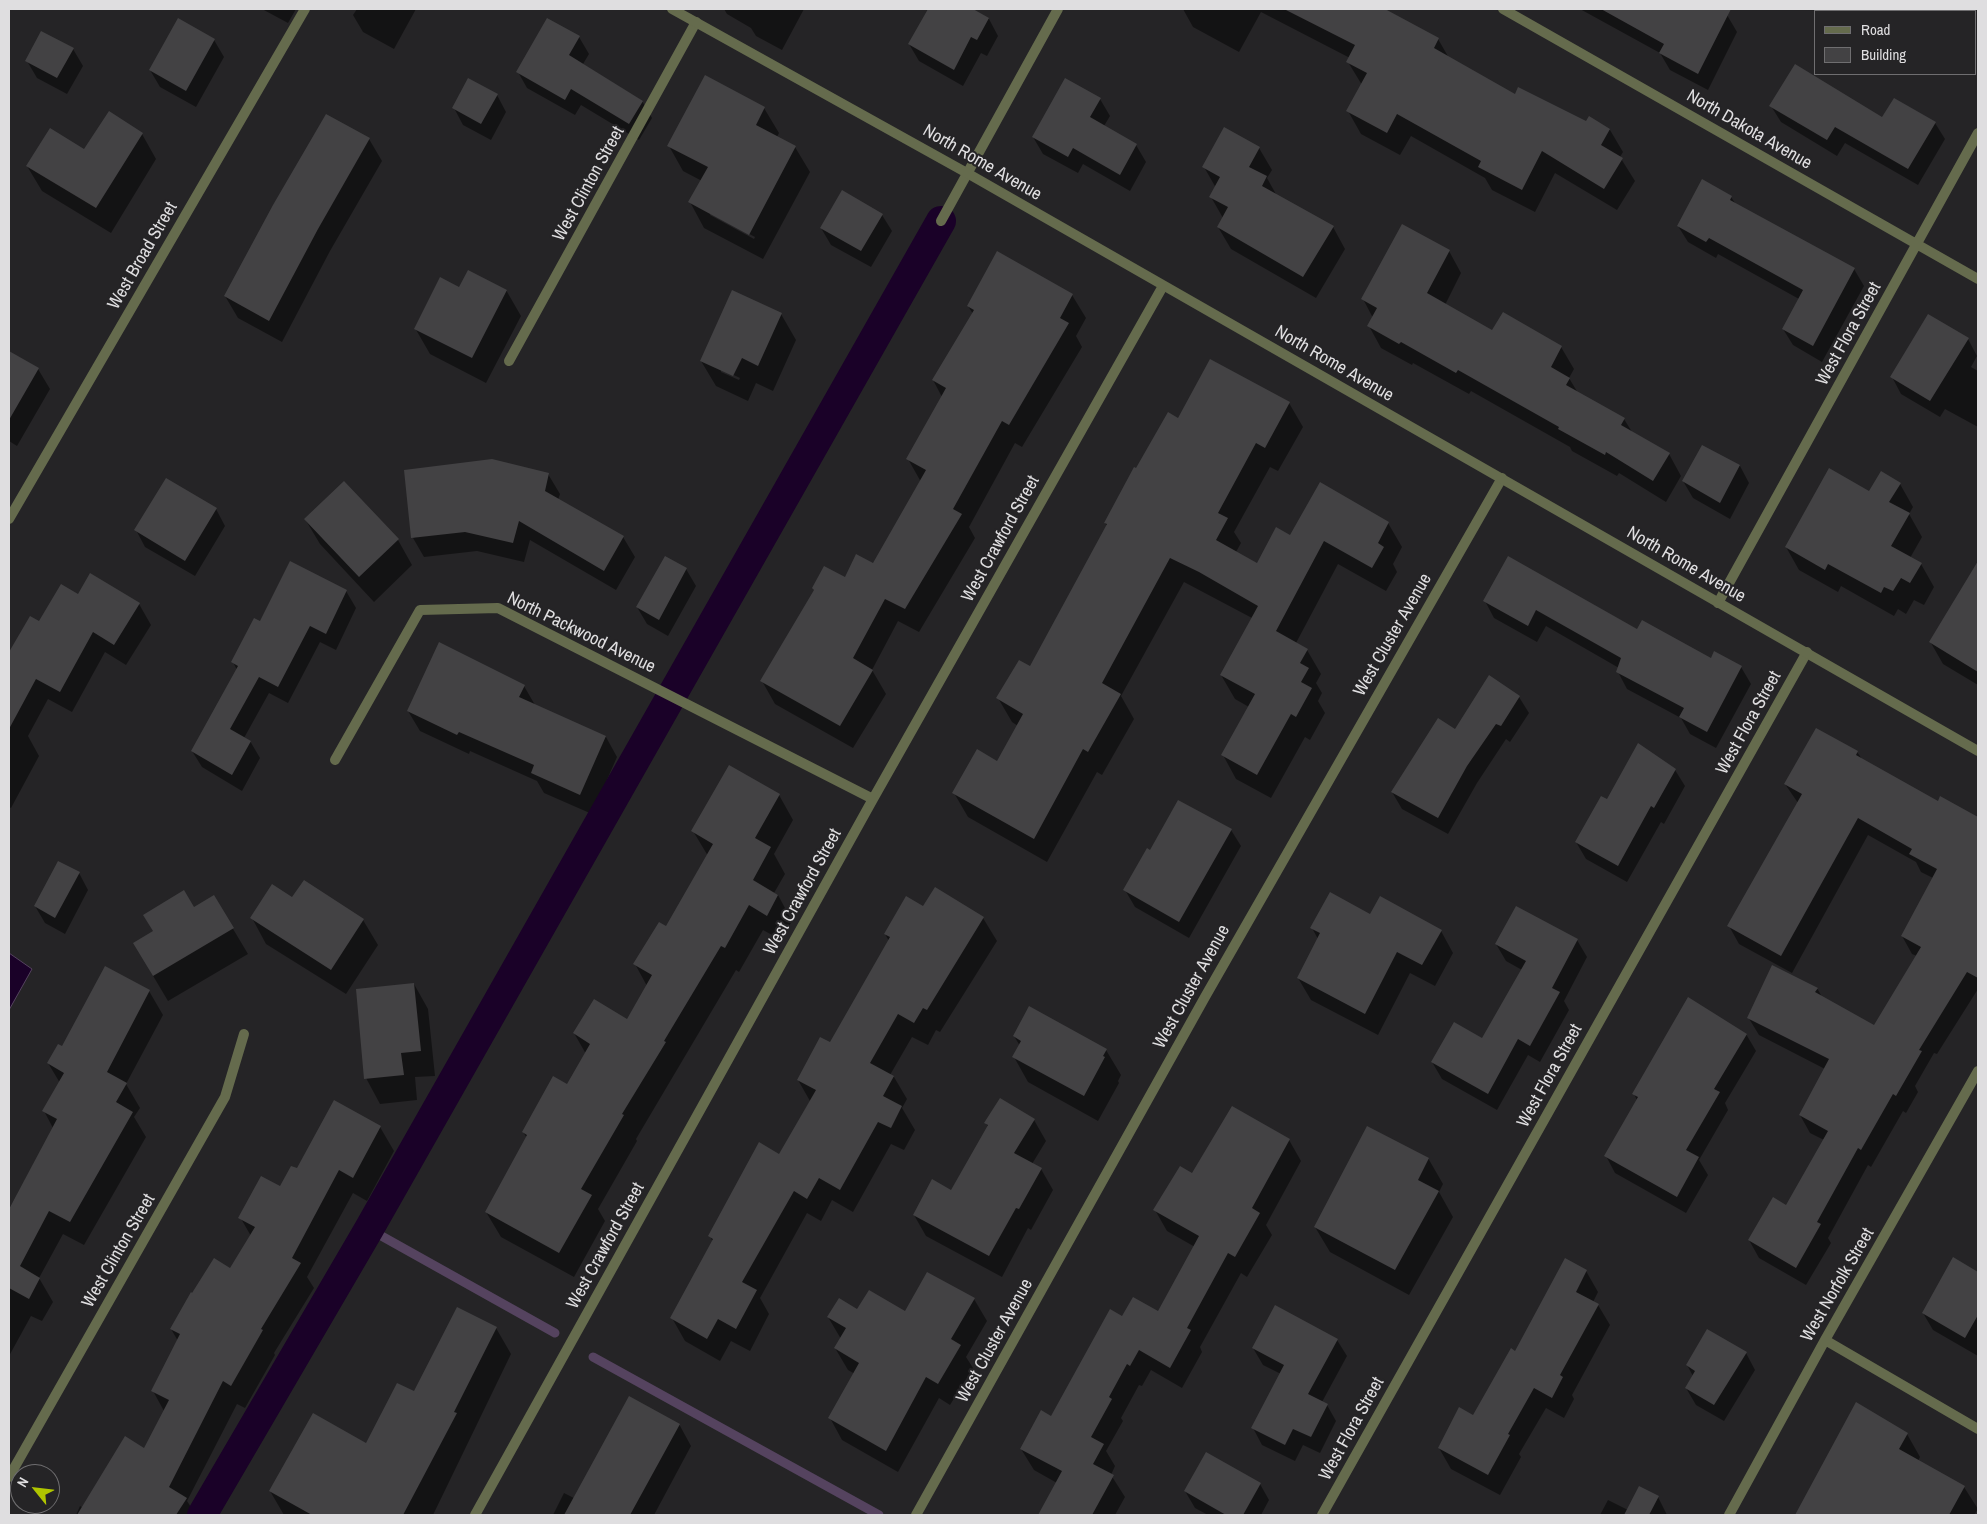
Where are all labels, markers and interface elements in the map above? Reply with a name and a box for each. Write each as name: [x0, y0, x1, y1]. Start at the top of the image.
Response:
legend: [1814, 10, 1977, 75]
text: Road: [1861, 19, 1890, 40]
text: Building: [1861, 44, 1906, 65]
street label: North Dakota Avenue: [1683, 85, 1815, 175]
street label: North Rome Avenue: [919, 120, 1045, 206]
street label: West Clinton Street: [549, 123, 629, 245]
street label: West Broad Street: [104, 198, 182, 314]
street label: West Flora Street: [1812, 279, 1886, 389]
street label: North Rome Avenue: [1271, 321, 1397, 407]
street label: West Crawford Street: [957, 472, 1045, 606]
street label: North Rome Avenue: [1623, 522, 1749, 608]
street label: West Cluster Avenue: [1349, 570, 1437, 700]
street label: North Packwood Avenue: [503, 588, 659, 678]
street label: West Flora Street: [1712, 668, 1786, 778]
street label: West Crawford Street: [759, 825, 847, 959]
street label: West Cluster Avenue: [1149, 921, 1235, 1053]
street label: West Flora Street: [1513, 1021, 1587, 1131]
street label: West Crawford Street: [562, 1179, 650, 1313]
street label: West Clinton Street: [78, 1190, 160, 1312]
street label: West Norfolk Street: [1797, 1224, 1879, 1346]
street label: West Cluster Avenue: [952, 1275, 1038, 1407]
street label: West Flora Street: [1315, 1374, 1389, 1484]
north arrow: [10, 1464, 60, 1514]
text: N: [13, 1474, 33, 1490]

